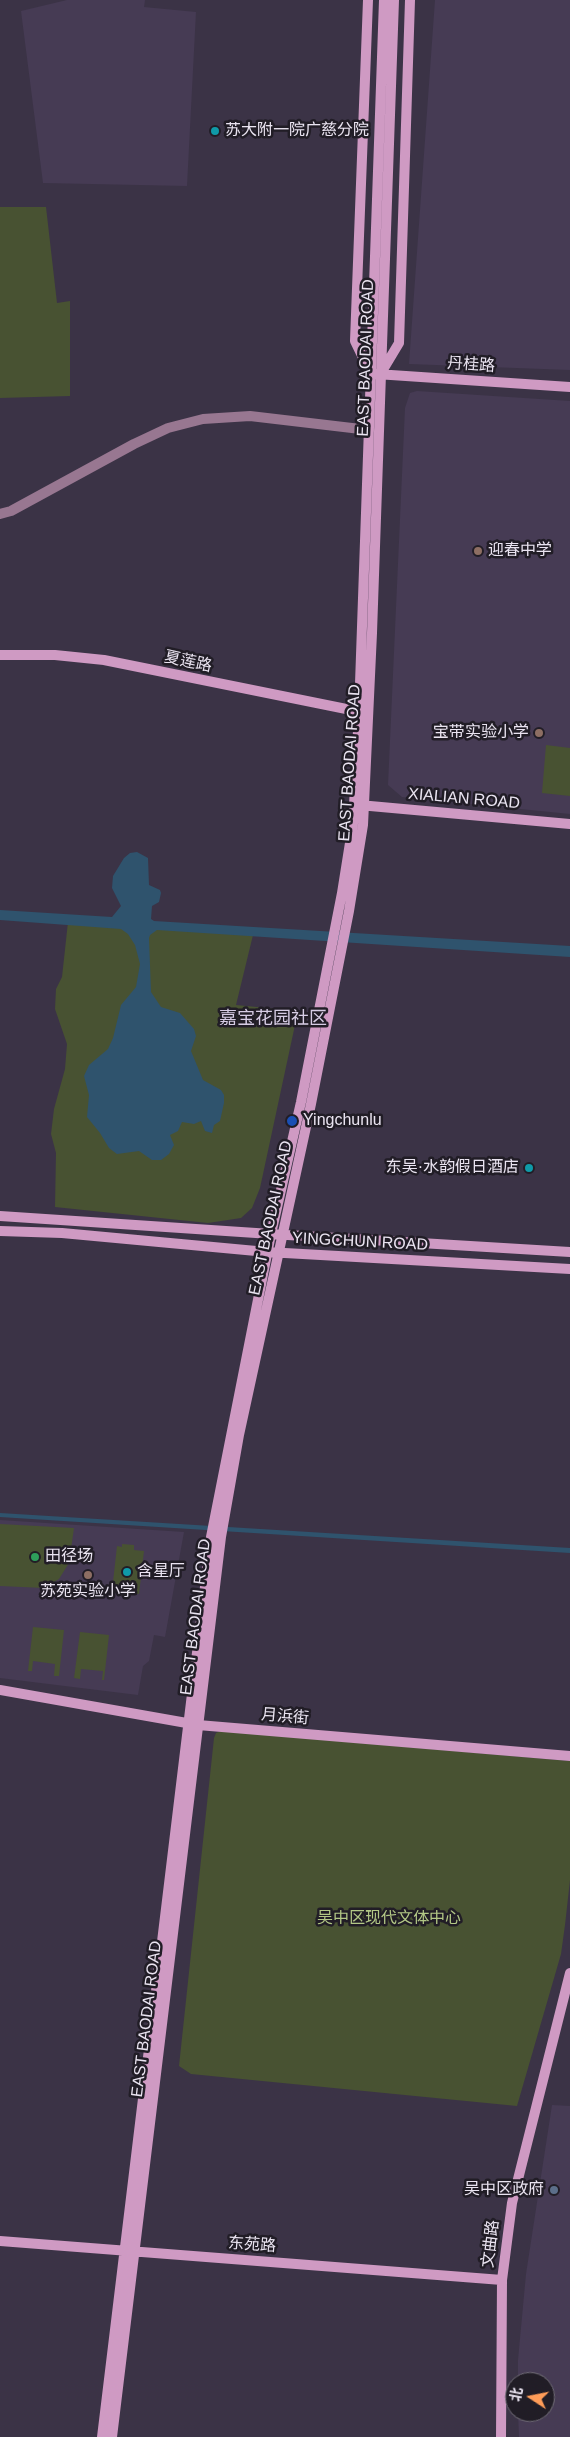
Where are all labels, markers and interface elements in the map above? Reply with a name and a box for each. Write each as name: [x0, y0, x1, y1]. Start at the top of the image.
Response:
place label: 苏大附一院广慈分院: [225, 121, 369, 141]
marker: 苏大附一院广慈分院: [209, 125, 221, 137]
street label: EAST BAODAI ROAD: [354, 279, 378, 437]
street label: 丹桂路: [446, 354, 496, 376]
place label: 迎春中学: [488, 541, 552, 561]
marker: 迎春中学: [472, 545, 484, 557]
street label: 夏莲路: [163, 648, 213, 676]
street label: EAST BAODAI ROAD: [335, 684, 365, 842]
place label: 宝带实验小学: [433, 723, 529, 743]
marker: 宝带实验小学: [533, 727, 545, 739]
street label: XIALIAN ROAD: [407, 785, 521, 813]
district label: 嘉宝花园社区: [219, 1008, 327, 1030]
place label: Yingchunlu: [303, 1111, 382, 1131]
marker: Yingchunlu: [285, 1114, 299, 1128]
street label: EAST BAODAI ROAD: [245, 1139, 297, 1297]
place label: 东吴·水韵假日酒店: [386, 1158, 519, 1178]
marker: 东吴·水韵假日酒店: [523, 1162, 535, 1174]
street label: YINGCHUN ROAD: [292, 1229, 428, 1255]
street label: EAST BAODAI ROAD: [177, 1538, 215, 1696]
place label: 田径场: [45, 1547, 93, 1567]
marker: 田径场: [29, 1551, 41, 1563]
place label: 含星厅: [137, 1562, 185, 1582]
marker: 含星厅: [121, 1566, 133, 1578]
marker: 苏苑实验小学: [82, 1569, 94, 1581]
place label: 苏苑实验小学: [40, 1582, 136, 1602]
street label: 月浜街: [260, 1705, 310, 1729]
park label: 吴中区现代文体中心: [317, 1909, 461, 1929]
street label: EAST BAODAI ROAD: [128, 1940, 166, 2098]
place label: 吴中区政府: [464, 2180, 544, 2200]
marker: 吴中区政府: [548, 2184, 560, 2196]
street label: 文曲路: [479, 2219, 503, 2269]
street label: 东苑路: [227, 2234, 277, 2256]
north arrow: [505, 2372, 555, 2422]
text: 北: [507, 2386, 525, 2403]

